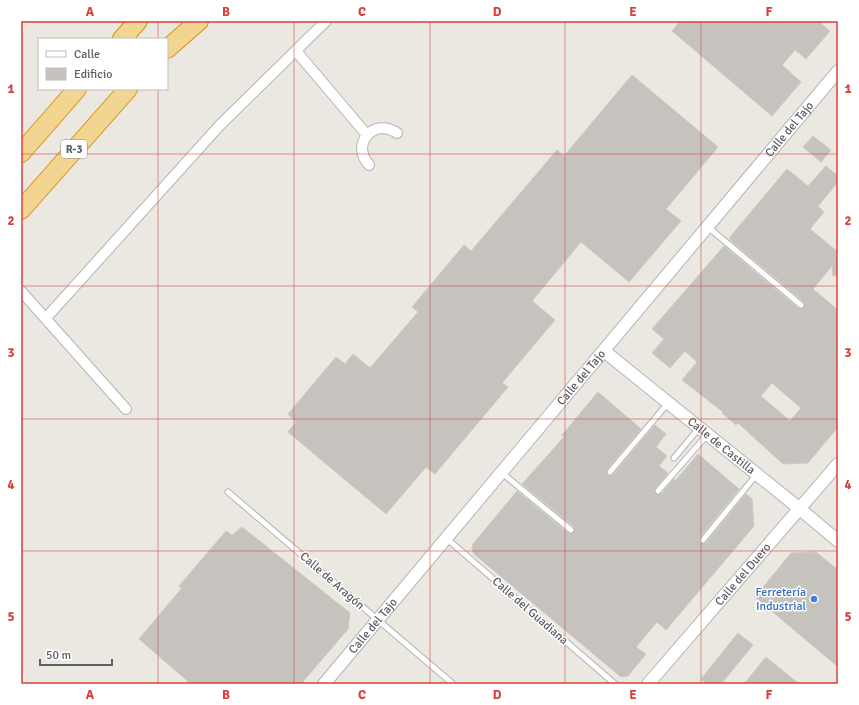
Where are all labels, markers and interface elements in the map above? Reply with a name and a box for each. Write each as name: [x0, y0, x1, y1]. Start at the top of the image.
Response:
text: A: [86, 4, 95, 20]
text: B: [222, 4, 230, 20]
text: C: [358, 4, 366, 20]
text: D: [493, 4, 502, 20]
text: E: [629, 4, 637, 20]
text: F: [766, 4, 773, 20]
legend: [38, 38, 168, 90]
text: Calle: [74, 47, 100, 62]
text: Edificio: [74, 67, 112, 82]
text: 1: [7, 81, 15, 97]
text: 1: [844, 81, 852, 97]
street label: Calle del Tajo: [762, 98, 817, 160]
road number: R-3: [61, 140, 87, 158]
text: 2: [7, 213, 15, 229]
text: 2: [844, 213, 852, 229]
text: 3: [7, 345, 15, 361]
text: 3: [844, 345, 852, 361]
street label: Calle del Tajo: [553, 347, 609, 408]
street label: Calle de Castilla: [685, 414, 759, 478]
text: 4: [7, 477, 15, 493]
text: 4: [844, 477, 852, 493]
street label: Calle del Duero: [712, 540, 774, 609]
street label: Calle de Aragón: [297, 549, 367, 613]
street label: Calle del Guadiana: [489, 574, 571, 648]
place label: Ferretería Industrial: [755, 585, 806, 614]
marker: Ferretería Industrial: [809, 594, 819, 604]
street label: Calle del Tajo: [345, 595, 400, 657]
text: 5: [7, 609, 15, 625]
text: 5: [844, 609, 852, 625]
scale bar: [40, 641, 112, 667]
text: 50 m: [46, 648, 71, 663]
text: A: [86, 687, 95, 703]
text: B: [222, 687, 230, 703]
text: C: [358, 687, 366, 703]
text: D: [493, 687, 502, 703]
text: E: [629, 687, 637, 703]
text: F: [766, 687, 773, 703]

